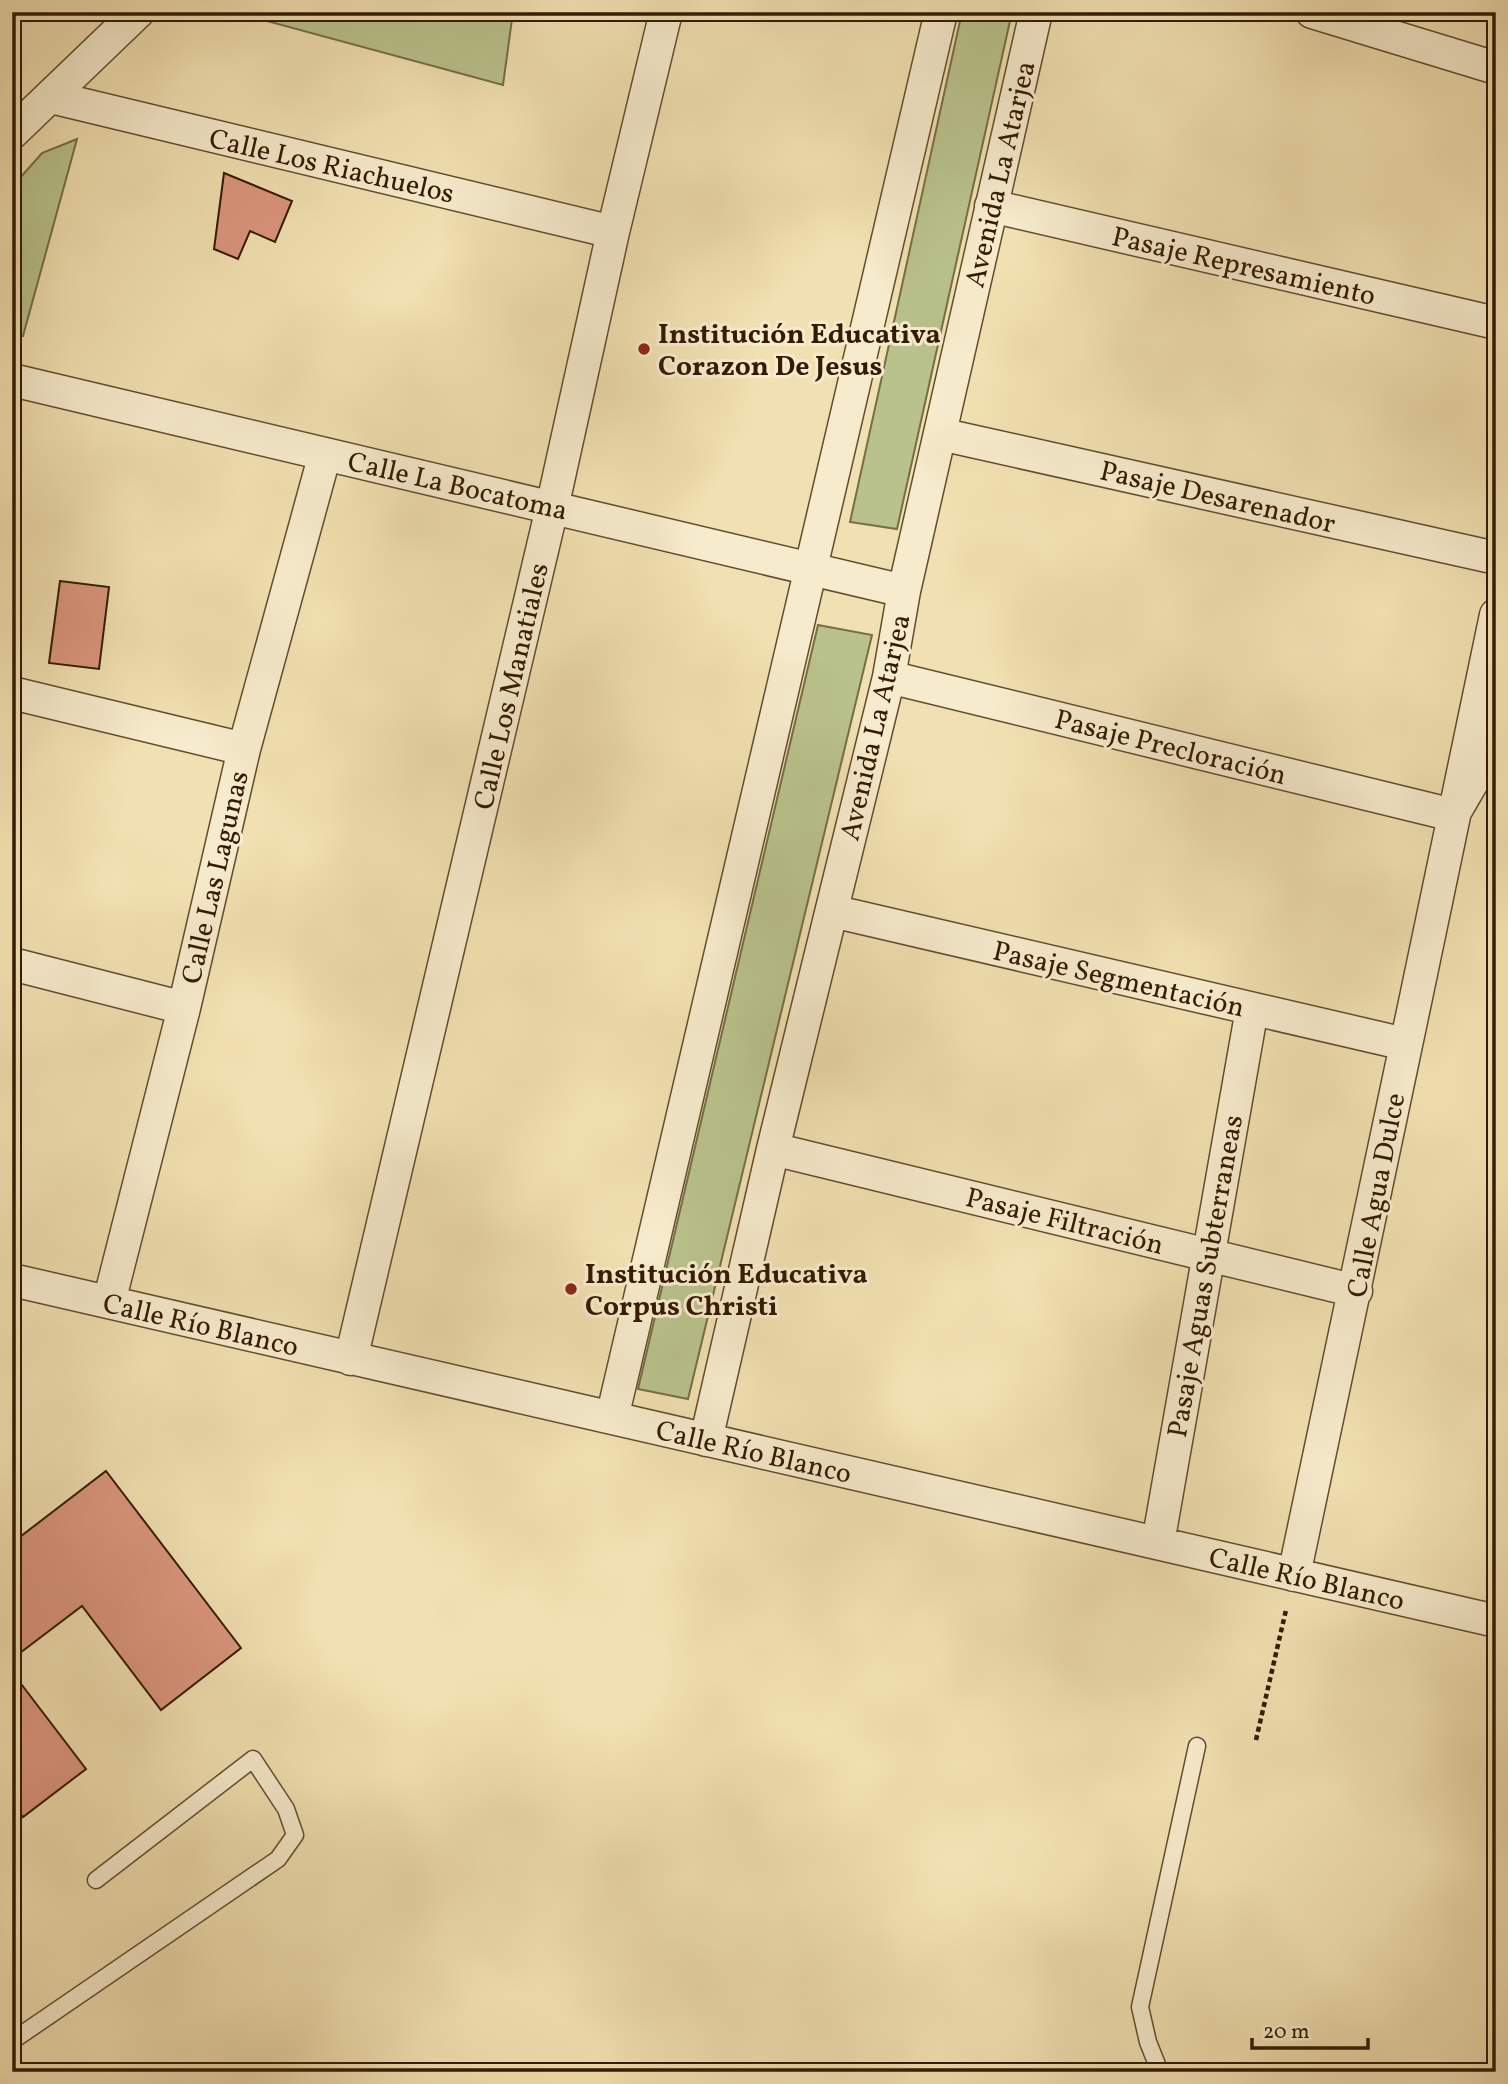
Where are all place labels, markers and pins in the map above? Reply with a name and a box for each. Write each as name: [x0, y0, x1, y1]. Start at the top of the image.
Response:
place label: Institución Educativa Corazon De Jesus: [658, 316, 941, 387]
marker: Institución Educativa Corazon De Jesus: [636, 341, 652, 357]
place label: Institución Educativa Corpus Christi: [585, 1256, 868, 1327]
marker: Institución Educativa Corpus Christi: [563, 1281, 579, 1297]

